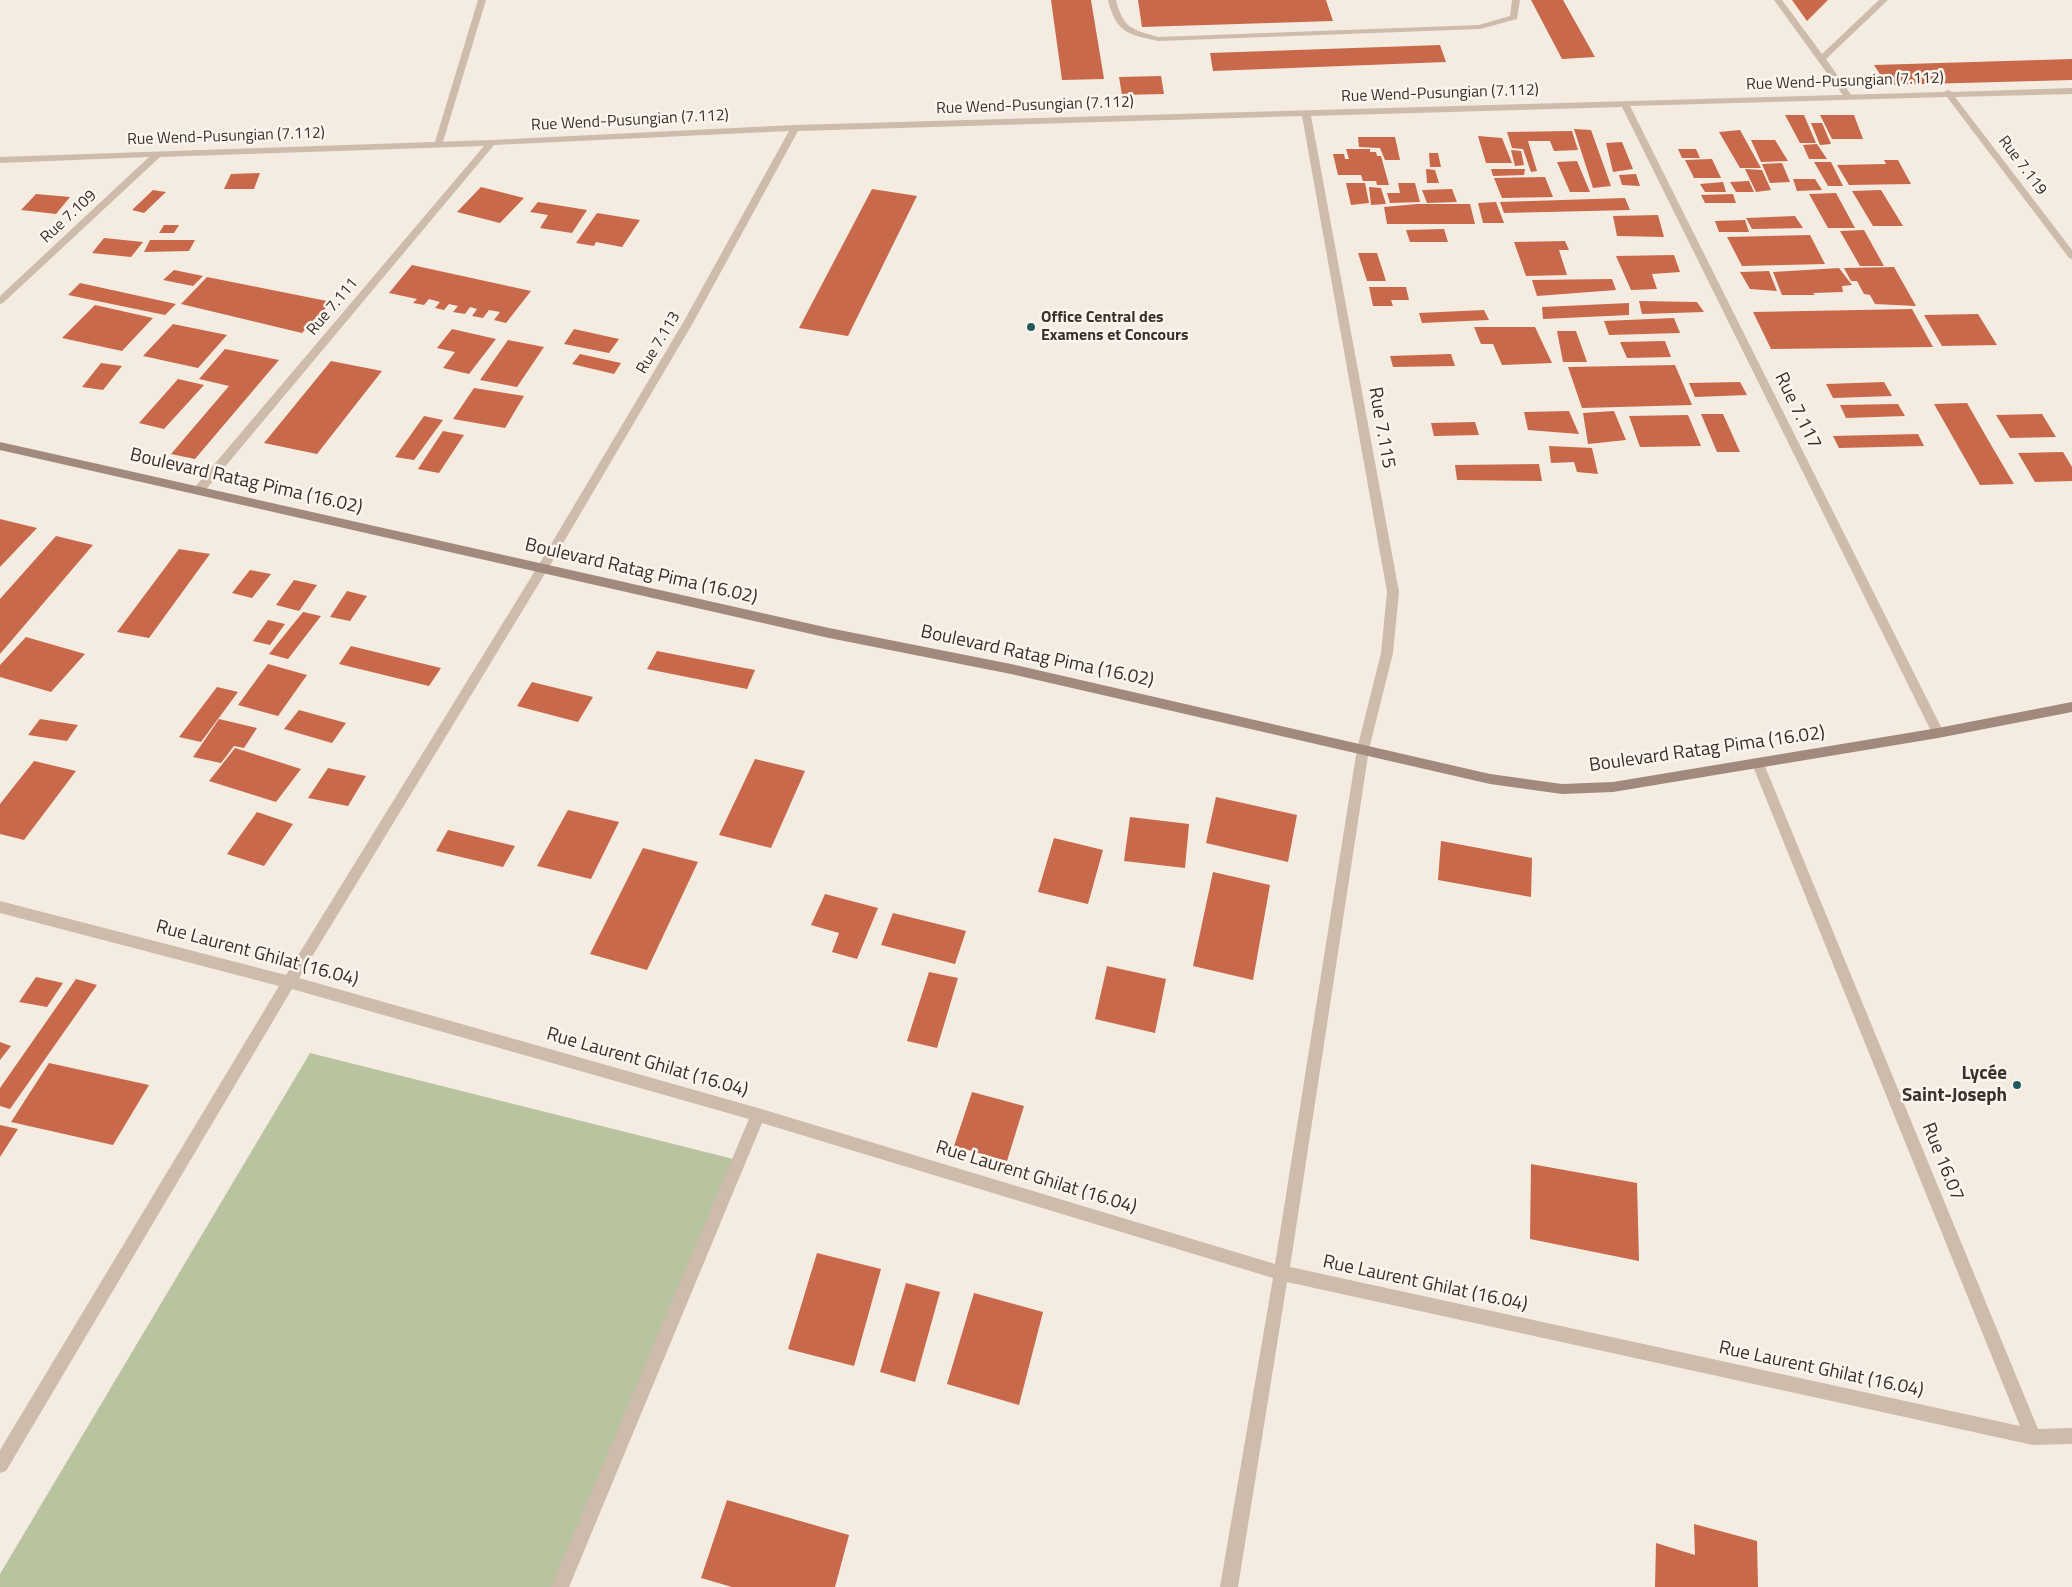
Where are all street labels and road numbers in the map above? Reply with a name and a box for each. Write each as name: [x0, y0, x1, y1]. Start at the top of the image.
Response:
street label: Rue Wend-Pusungian (7.112): [1746, 69, 1944, 95]
street label: Rue Wend-Pusungian (7.112): [1341, 81, 1539, 107]
street label: Rue Wend-Pusungian (7.112): [936, 93, 1134, 119]
street label: Rue Wend-Pusungian (7.112): [531, 106, 729, 136]
street label: Rue Wend-Pusungian (7.112): [127, 124, 325, 150]
street label: Rue 7.119: [1994, 133, 2050, 199]
street label: Rue 7.109: [37, 186, 101, 248]
street label: Rue 7.111: [303, 274, 363, 340]
street label: Rue 7.113: [633, 308, 685, 378]
street label: Rue 7.117: [1769, 369, 1825, 453]
street label: Rue 7.115: [1363, 386, 1399, 470]
street label: Boulevard Ratag Pima (16.02): [128, 444, 364, 520]
street label: Boulevard Ratag Pima (16.02): [523, 534, 759, 610]
street label: Boulevard Ratag Pima (16.02): [918, 621, 1156, 693]
street label: Boulevard Ratag Pima (16.02): [1588, 722, 1826, 778]
street label: Rue Laurent Ghilat (16.04): [153, 916, 361, 992]
street label: Rue Laurent Ghilat (16.04): [544, 1023, 750, 1103]
street label: Rue 16.07: [1916, 1120, 1968, 1204]
street label: Rue Laurent Ghilat (16.04): [933, 1137, 1139, 1219]
street label: Rue Laurent Ghilat (16.04): [1321, 1251, 1529, 1317]
street label: Rue Laurent Ghilat (16.04): [1717, 1337, 1925, 1403]

